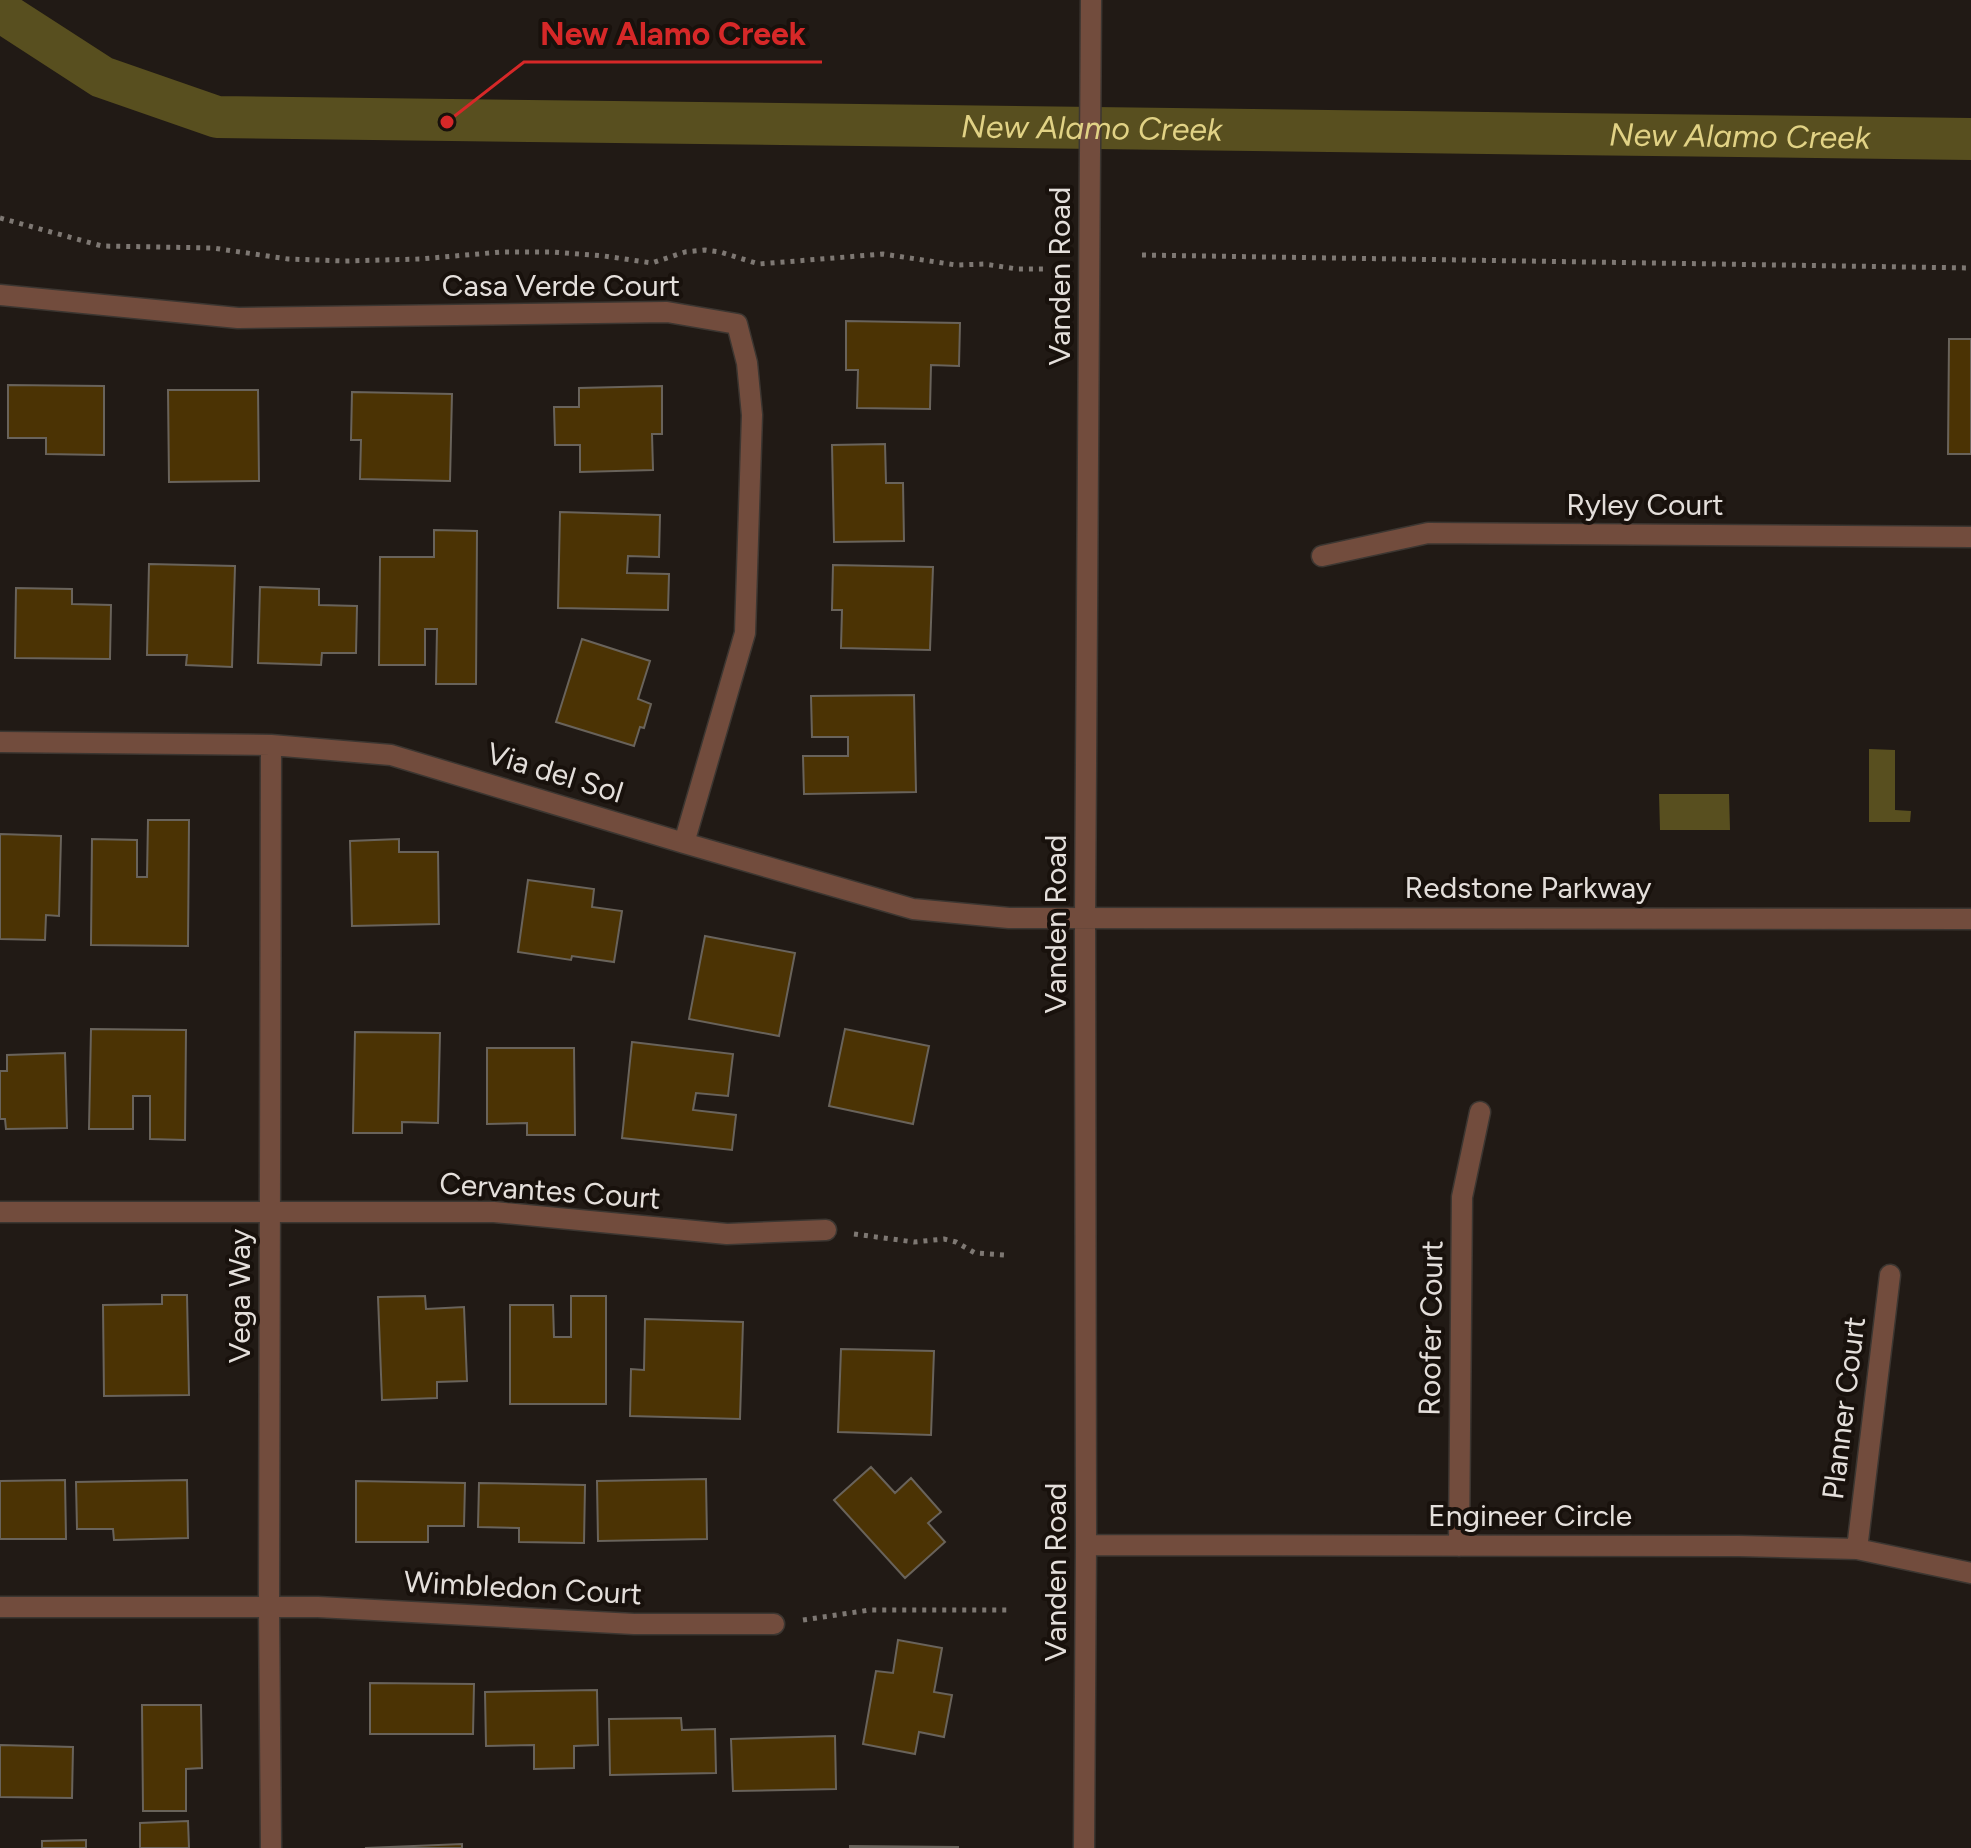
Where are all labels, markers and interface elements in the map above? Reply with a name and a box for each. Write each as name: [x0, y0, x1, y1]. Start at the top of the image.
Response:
callout: New Alamo Creek: [524, 6, 822, 62]
text: New Alamo Creek: [540, 15, 807, 53]
water label: New Alamo Creek: [961, 107, 1224, 149]
water label: New Alamo Creek: [1609, 115, 1872, 157]
street label: Vanden Road: [1041, 187, 1078, 365]
street label: Casa Verde Court: [442, 267, 680, 304]
street label: Ryley Court: [1566, 486, 1724, 523]
street label: Via del Sol: [482, 734, 628, 811]
street label: Vanden Road: [1037, 835, 1074, 1013]
street label: Redstone Parkway: [1405, 869, 1652, 906]
street label: Cervantes Court: [438, 1164, 662, 1217]
street label: Vega Way: [221, 1228, 258, 1363]
street label: Roofer Court: [1410, 1240, 1451, 1416]
street label: Planner Court: [1814, 1314, 1873, 1501]
street label: Vanden Road: [1037, 1483, 1074, 1661]
street label: Engineer Circle: [1428, 1497, 1632, 1534]
street label: Wimbledon Court: [403, 1563, 643, 1612]

